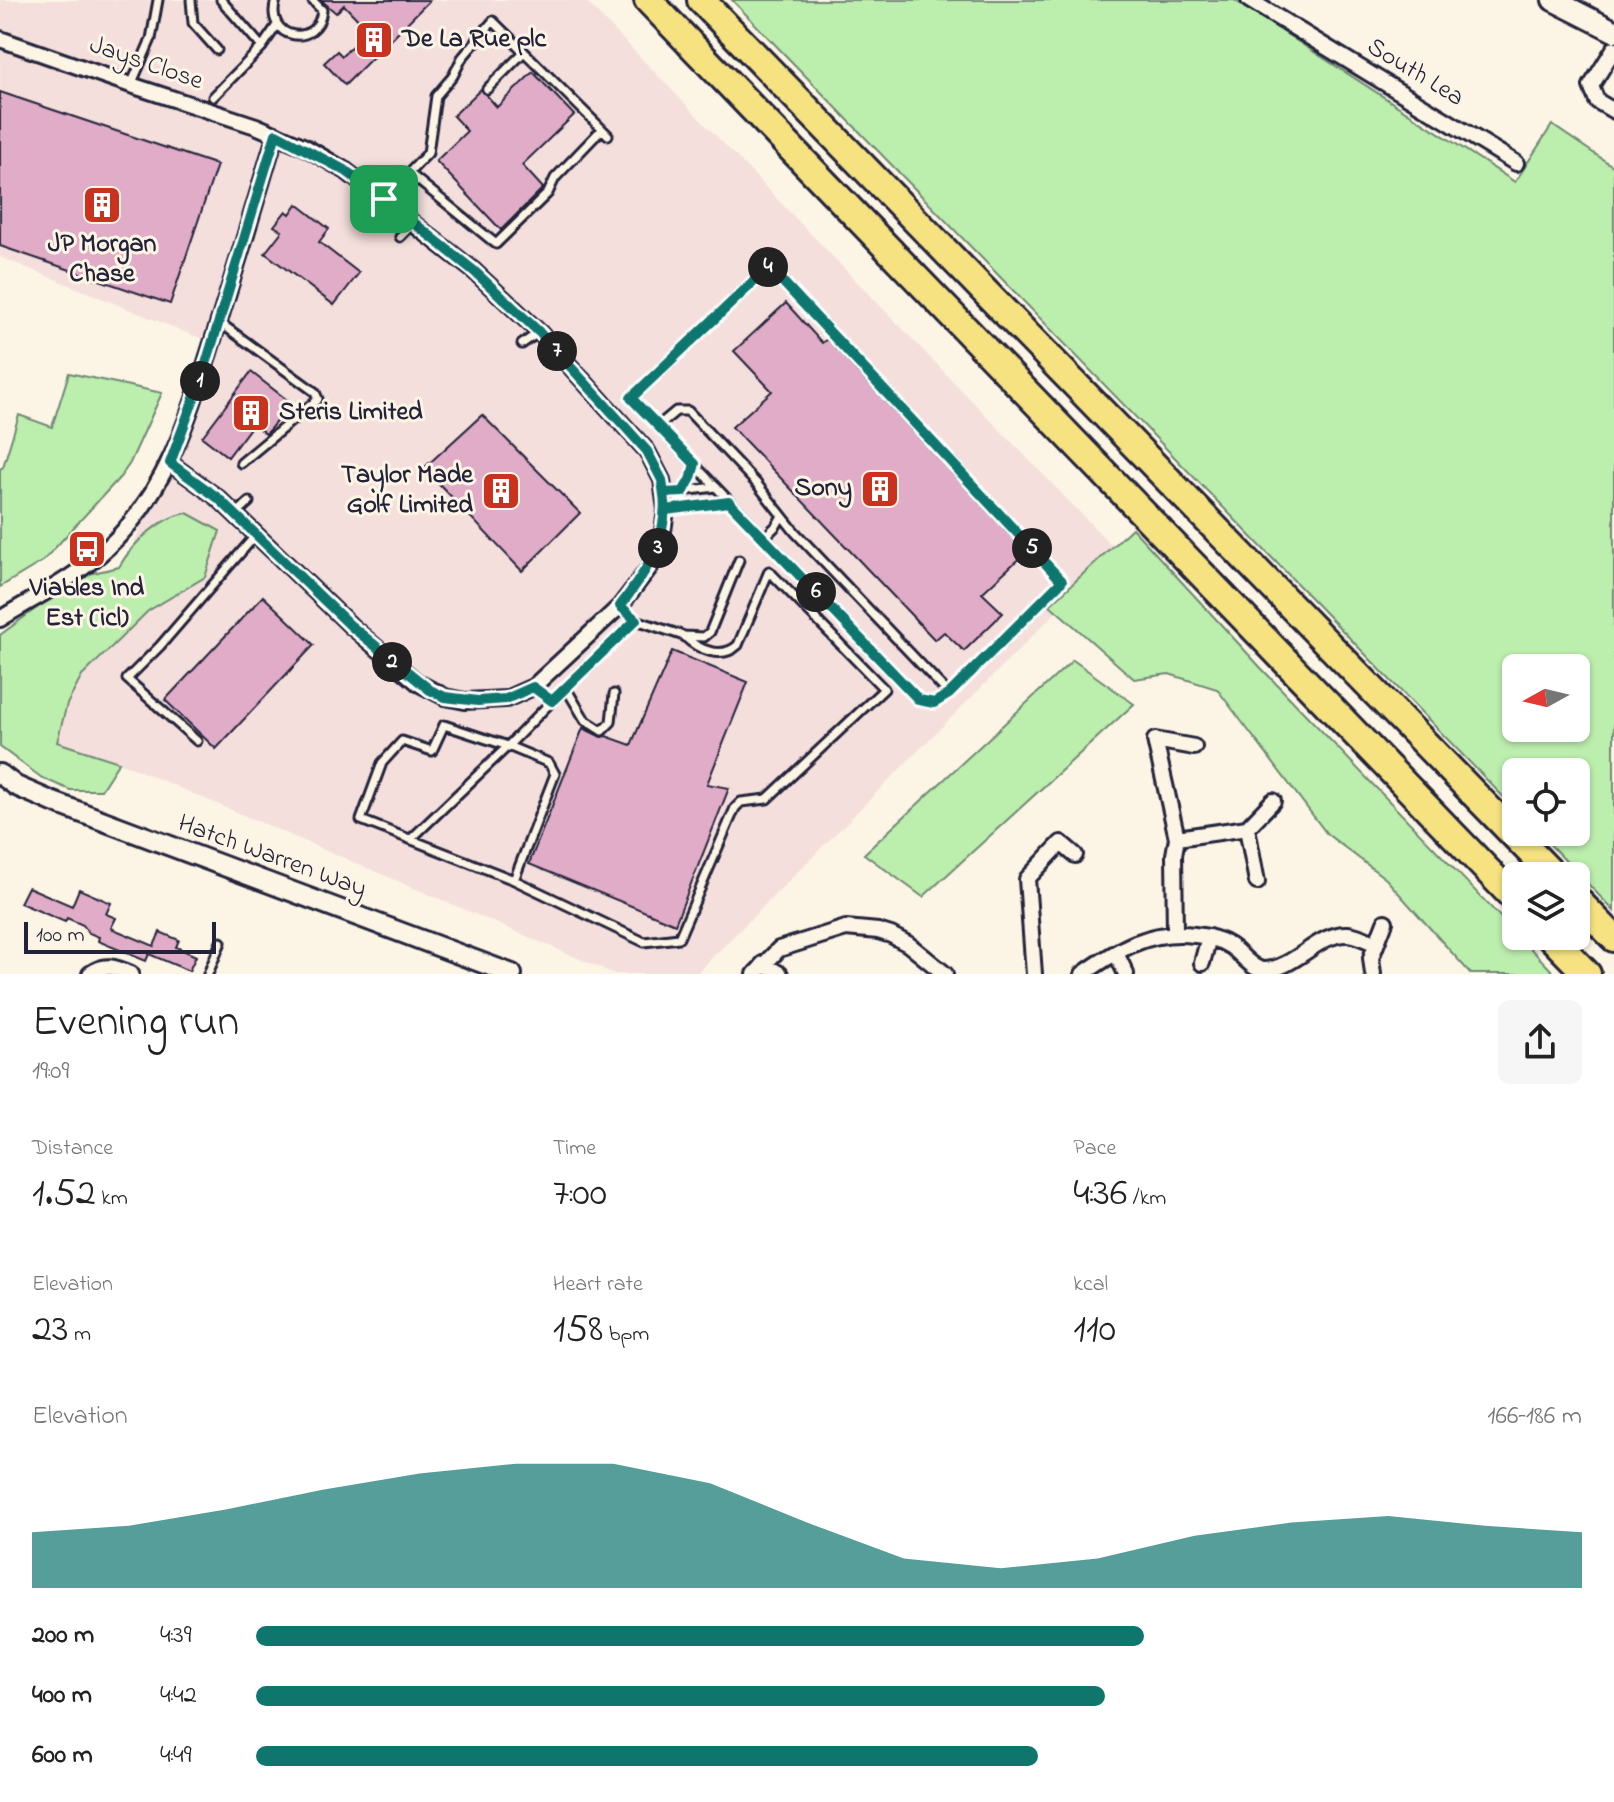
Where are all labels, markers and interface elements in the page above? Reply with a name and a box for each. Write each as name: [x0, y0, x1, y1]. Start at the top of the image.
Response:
building icon: De La Rue plc: [353, 19, 395, 61]
place label: De La Rue plc: [401, 21, 547, 59]
street label: Jays Close: [84, 27, 208, 101]
street label: South Lea: [1359, 29, 1471, 117]
pin: [350, 165, 418, 233]
icon: arrive: [362, 177, 406, 221]
building icon: JP Morgan Chase: [81, 184, 123, 226]
place label: JP Morgan Chase: [48, 226, 156, 294]
pin: 4: [748, 247, 788, 287]
text: 4: [763, 251, 773, 283]
pin: 7: [537, 331, 577, 371]
text: 7: [552, 335, 562, 367]
pin: 1: [180, 361, 220, 401]
text: 1: [197, 365, 204, 397]
building icon: Steris Limited: [230, 392, 272, 434]
place label: Steris Limited: [279, 394, 423, 432]
place label: Taylor Made Golf Limited: [341, 457, 474, 525]
building icon: Sony: [859, 468, 901, 510]
building icon: Taylor Made Golf Limited: [480, 470, 522, 512]
place label: Sony: [795, 470, 852, 508]
bus stop icon: Viables Ind Est (icl): [66, 528, 108, 570]
pin: 3: [638, 528, 678, 568]
pin: 5: [1012, 528, 1052, 568]
text: 3: [653, 532, 663, 564]
text: 5: [1026, 532, 1038, 564]
place label: Viables Ind Est (icl): [29, 570, 145, 638]
pin: 6: [796, 572, 836, 612]
text: 6: [811, 576, 821, 608]
pin: 2: [372, 642, 412, 682]
text: 2: [387, 646, 397, 678]
north arrow: [1502, 654, 1590, 742]
map controls: [1502, 654, 1590, 950]
button: locate: [1502, 758, 1590, 846]
street label: Hatch Warren Way: [172, 805, 372, 909]
button: layers: [1502, 862, 1590, 950]
scale bar: [24, 918, 216, 954]
text: 100 m: [36, 920, 85, 952]
text: Evening run: [32, 991, 239, 1055]
button: share: [1498, 1000, 1582, 1084]
text: 19:09: [32, 1053, 69, 1091]
text: Distance: [32, 1133, 113, 1165]
text: Time: [553, 1133, 596, 1165]
text: Pace: [1073, 1133, 1116, 1165]
text: 1.52: [32, 1165, 96, 1224]
text: 7:00: [553, 1165, 607, 1224]
text: 4:36: [1073, 1165, 1127, 1224]
text: km: [96, 1183, 128, 1215]
text: /km: [1127, 1183, 1166, 1215]
text: Elevation: [32, 1269, 113, 1301]
text: Heart rate: [553, 1269, 643, 1301]
text: kcal: [1073, 1269, 1108, 1301]
text: 23: [32, 1301, 68, 1360]
text: 158: [553, 1301, 603, 1360]
text: 110: [1073, 1301, 1116, 1360]
text: m: [68, 1319, 91, 1351]
text: bpm: [603, 1319, 649, 1351]
text: Elevation: [32, 1398, 128, 1436]
text: 166–186 m: [1487, 1398, 1582, 1436]
text: 200 m: [32, 1617, 94, 1655]
text: 4:39: [160, 1617, 192, 1655]
text: 400 m: [32, 1677, 92, 1715]
text: 4:42: [160, 1677, 197, 1715]
text: 600 m: [32, 1737, 93, 1775]
text: 4:49: [160, 1737, 191, 1775]

